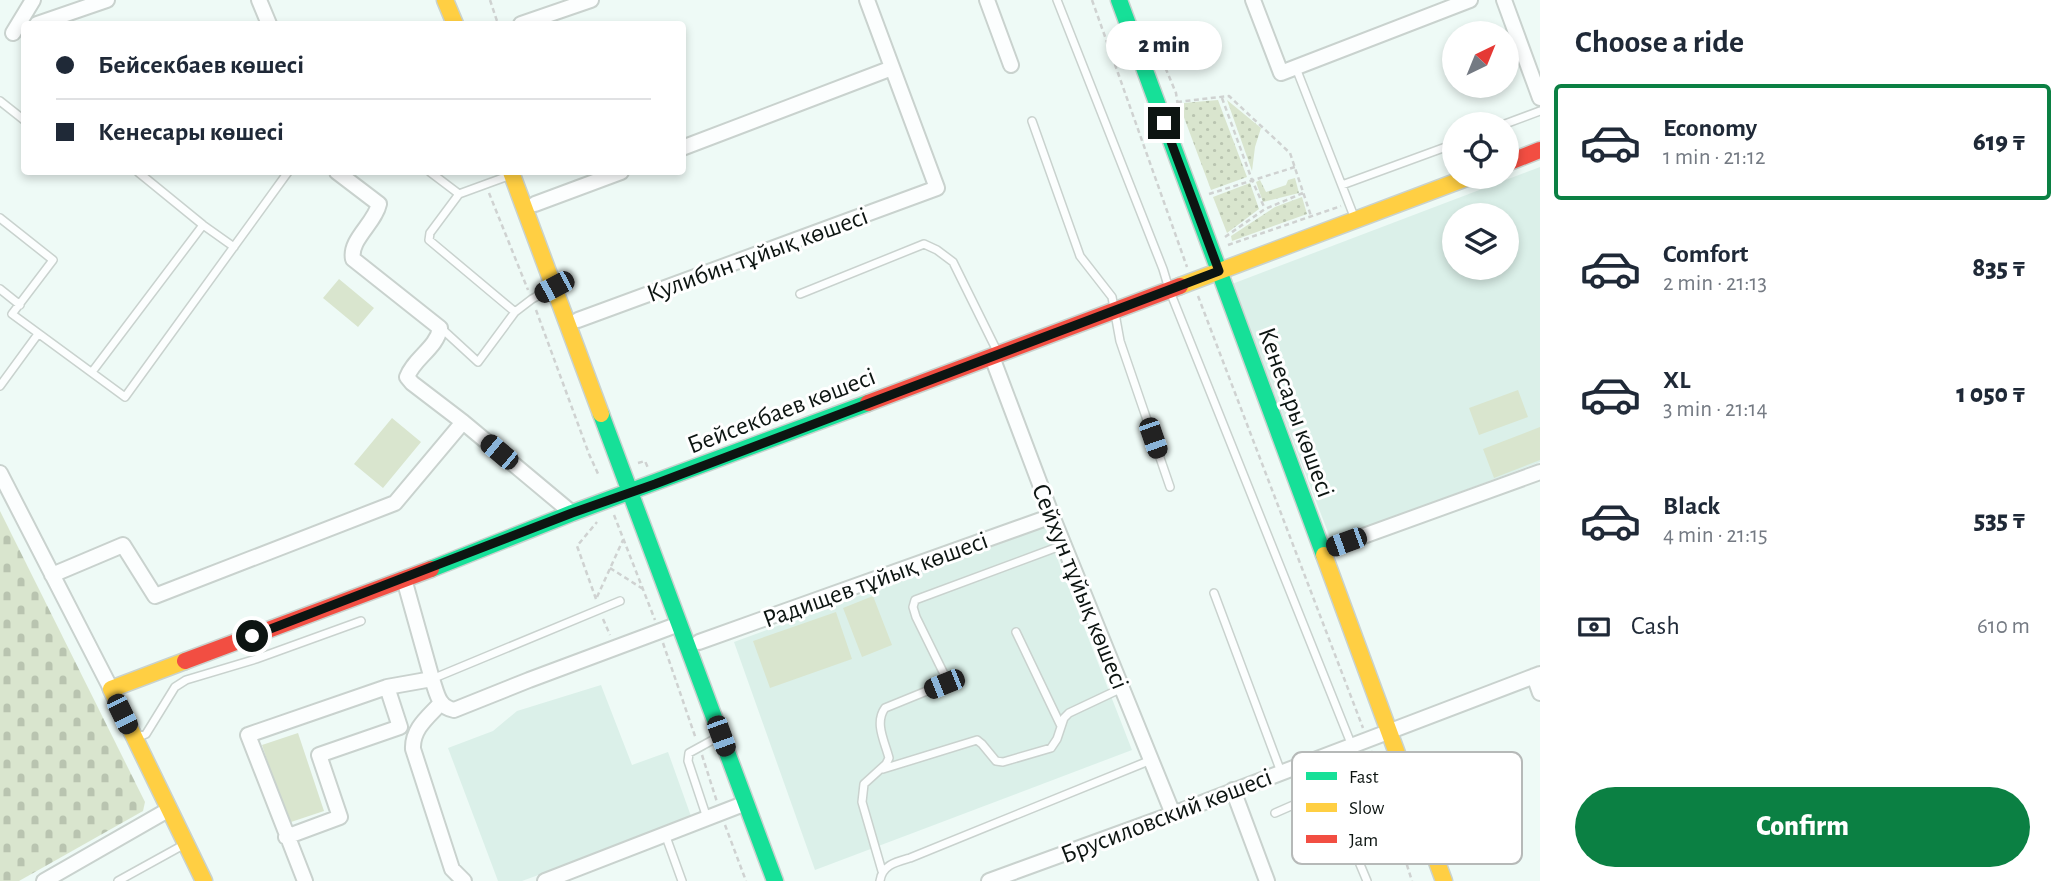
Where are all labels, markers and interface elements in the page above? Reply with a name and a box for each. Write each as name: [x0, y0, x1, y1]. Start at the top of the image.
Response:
north arrow: [1442, 21, 1519, 98]
map controls: [1442, 21, 1519, 280]
callout: 2 min: [1106, 22, 1222, 71]
text: Choose a ride: [1575, 26, 1744, 58]
text: 2 min: [1138, 34, 1190, 57]
text: Бейсекбаев көшесі: [98, 52, 304, 78]
route end: [1148, 107, 1180, 139]
icon: car: [1579, 111, 1642, 174]
button: locate: [1442, 112, 1519, 189]
text: Economy: [1663, 115, 1757, 141]
text: Кенесары көшесі: [98, 119, 284, 145]
text: 619 ₸: [1973, 129, 2026, 155]
text: 1 min · 21:12: [1663, 146, 1765, 169]
street label: Кулибин тұйық көшесі: [643, 203, 871, 307]
button: layers: [1442, 203, 1519, 280]
icon: car: [1579, 237, 1642, 300]
text: Comfort: [1663, 241, 1748, 267]
text: 835 ₸: [1972, 255, 2026, 281]
car: [531, 268, 578, 306]
text: 2 min · 21:13: [1663, 272, 1767, 295]
street label: Кенесары көшесі: [1253, 324, 1339, 501]
street label: Бейсекбаев көшесі: [684, 363, 879, 459]
icon: car: [1579, 363, 1642, 426]
text: XL: [1663, 367, 1690, 393]
text: 1 050 ₸: [1956, 381, 2026, 407]
text: 3 min · 21:14: [1663, 398, 1768, 421]
car: [1137, 415, 1170, 461]
car: [477, 430, 522, 474]
street label: Сейхун тұйық көшесі: [1027, 480, 1133, 693]
icon: car: [1579, 489, 1642, 552]
text: Black: [1663, 493, 1720, 519]
text: 535 ₸: [1974, 507, 2026, 533]
text: 4 min · 21:15: [1663, 524, 1768, 547]
car: [1323, 525, 1370, 559]
street label: Радищев тұйық көшесі: [759, 527, 991, 633]
icon: cash: [1575, 608, 1613, 646]
text: Cash: [1631, 613, 1680, 639]
text: 610 m: [1977, 615, 2030, 638]
route start: [236, 620, 268, 652]
car: [921, 666, 968, 702]
car: [104, 691, 141, 737]
car: [704, 713, 739, 759]
legend: [1292, 752, 1522, 864]
street label: Брусиловский көшесі: [1057, 764, 1276, 868]
text: Fast: [1349, 768, 1379, 787]
button: Confirm: [1575, 787, 2030, 867]
text: Slow: [1349, 799, 1385, 818]
text: Jam: [1349, 831, 1378, 850]

